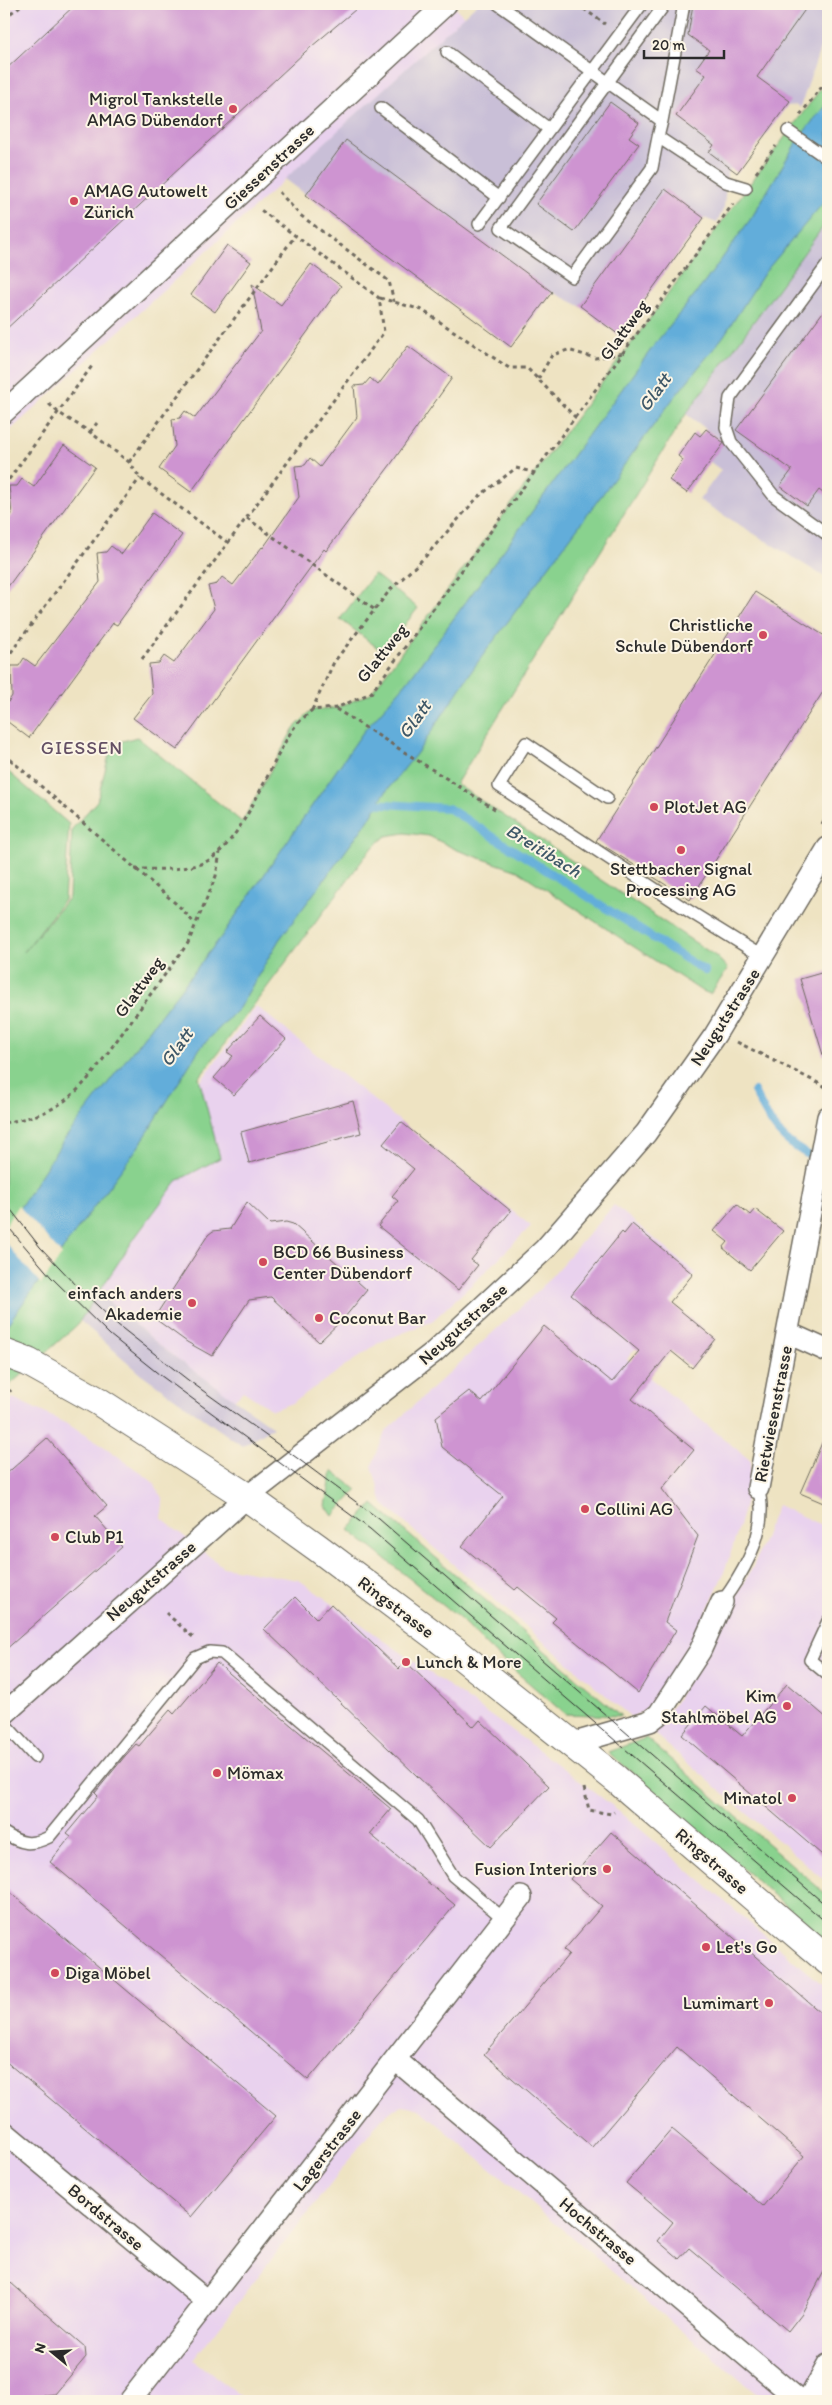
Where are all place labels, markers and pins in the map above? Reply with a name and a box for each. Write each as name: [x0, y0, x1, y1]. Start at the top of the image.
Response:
place label: Migrol Tankstelle AMAG Dübendorf: [87, 88, 223, 131]
marker: Migrol Tankstelle AMAG Dübendorf: [227, 103, 239, 115]
place label: AMAG Autowelt Zürich: [84, 180, 208, 223]
marker: AMAG Autowelt Zürich: [68, 195, 80, 207]
place label: Christliche Schule Dübendorf: [615, 614, 753, 657]
marker: Christliche Schule Dübendorf: [757, 629, 769, 641]
place label: PlotJet AG: [664, 796, 747, 818]
marker: PlotJet AG: [648, 801, 660, 813]
marker: Stettbacher Signal Processing AG: [675, 844, 687, 856]
place label: Stettbacher Signal Processing AG: [610, 858, 752, 901]
place label: BCD 66 Business Center Dübendorf: [273, 1241, 412, 1284]
marker: BCD 66 Business Center Dübendorf: [257, 1256, 269, 1268]
place label: einfach anders Akademie: [68, 1282, 182, 1325]
marker: einfach anders Akademie: [186, 1297, 198, 1309]
place label: Coconut Bar: [329, 1307, 427, 1329]
marker: Coconut Bar: [313, 1312, 325, 1324]
place label: Collini AG: [595, 1498, 673, 1520]
marker: Collini AG: [579, 1503, 591, 1515]
place label: Club P1: [65, 1526, 124, 1548]
marker: Club P1: [49, 1531, 61, 1543]
place label: Lunch & More: [416, 1651, 522, 1673]
marker: Lunch & More: [400, 1656, 412, 1668]
place label: Kim Stahlmöbel AG: [661, 1685, 777, 1728]
marker: Kim Stahlmöbel AG: [781, 1700, 793, 1712]
place label: Mömax: [227, 1762, 284, 1784]
marker: Mömax: [211, 1767, 223, 1779]
place label: Minatol: [723, 1787, 782, 1809]
marker: Minatol: [786, 1792, 798, 1804]
place label: Fusion Interiors: [475, 1858, 597, 1880]
marker: Fusion Interiors: [601, 1863, 613, 1875]
place label: Let's Go: [716, 1936, 777, 1958]
marker: Let's Go: [700, 1941, 712, 1953]
place label: Diga Möbel: [65, 1962, 151, 1984]
marker: Diga Möbel: [49, 1967, 61, 1979]
place label: Lumimart: [683, 1992, 759, 2014]
marker: Lumimart: [763, 1997, 775, 2009]

